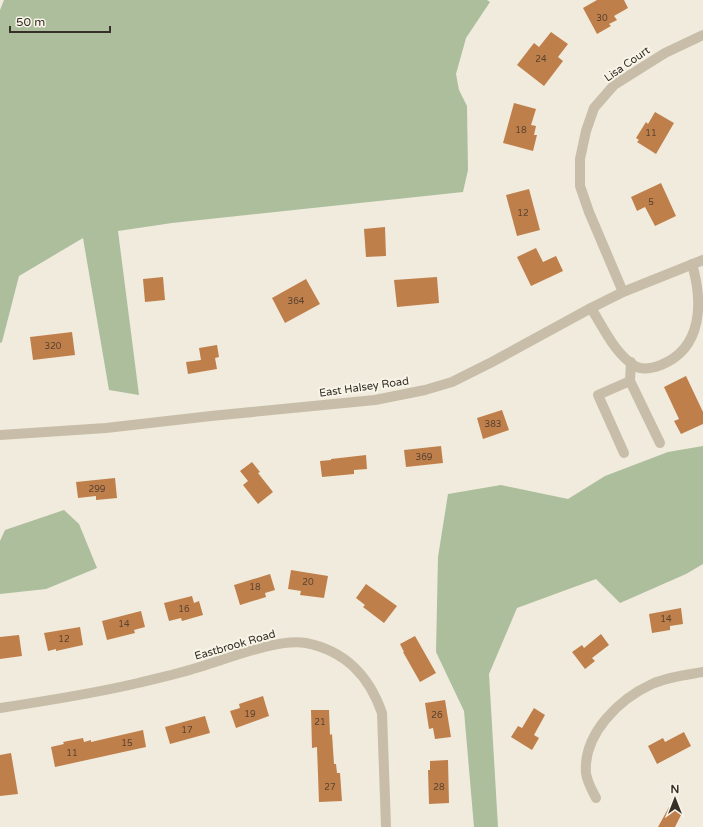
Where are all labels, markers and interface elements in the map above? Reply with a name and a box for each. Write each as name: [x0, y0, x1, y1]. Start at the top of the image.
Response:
scale bar: [10, 8, 110, 34]
house number: 30: [596, 13, 608, 24]
text: 50 m: [16, 15, 45, 29]
street label: Lisa Court: [602, 44, 652, 84]
house number: 24: [535, 54, 547, 65]
house number: 18: [515, 125, 527, 136]
house number: 11: [645, 128, 657, 139]
house number: 5: [648, 197, 654, 208]
house number: 12: [517, 208, 529, 219]
house number: 364: [288, 296, 305, 307]
house number: 320: [45, 341, 62, 352]
street label: East Halsey Road: [318, 374, 410, 400]
house number: 383: [485, 419, 501, 430]
house number: 369: [416, 452, 433, 463]
house number: 299: [89, 484, 106, 495]
house number: 20: [302, 577, 314, 588]
house number: 18: [249, 582, 261, 593]
house number: 16: [178, 604, 190, 615]
house number: 14: [660, 614, 672, 625]
house number: 14: [118, 619, 130, 630]
street label: Eastbrook Road: [193, 627, 277, 663]
house number: 12: [58, 634, 70, 645]
house number: 19: [244, 709, 256, 720]
house number: 26: [431, 710, 443, 721]
house number: 21: [314, 717, 326, 728]
house number: 17: [181, 725, 193, 736]
house number: 15: [121, 738, 133, 749]
house number: 11: [66, 748, 78, 759]
north arrow: [655, 779, 695, 819]
house number: 27: [324, 782, 336, 793]
house number: 28: [433, 782, 445, 793]
text: N: [671, 783, 679, 796]

